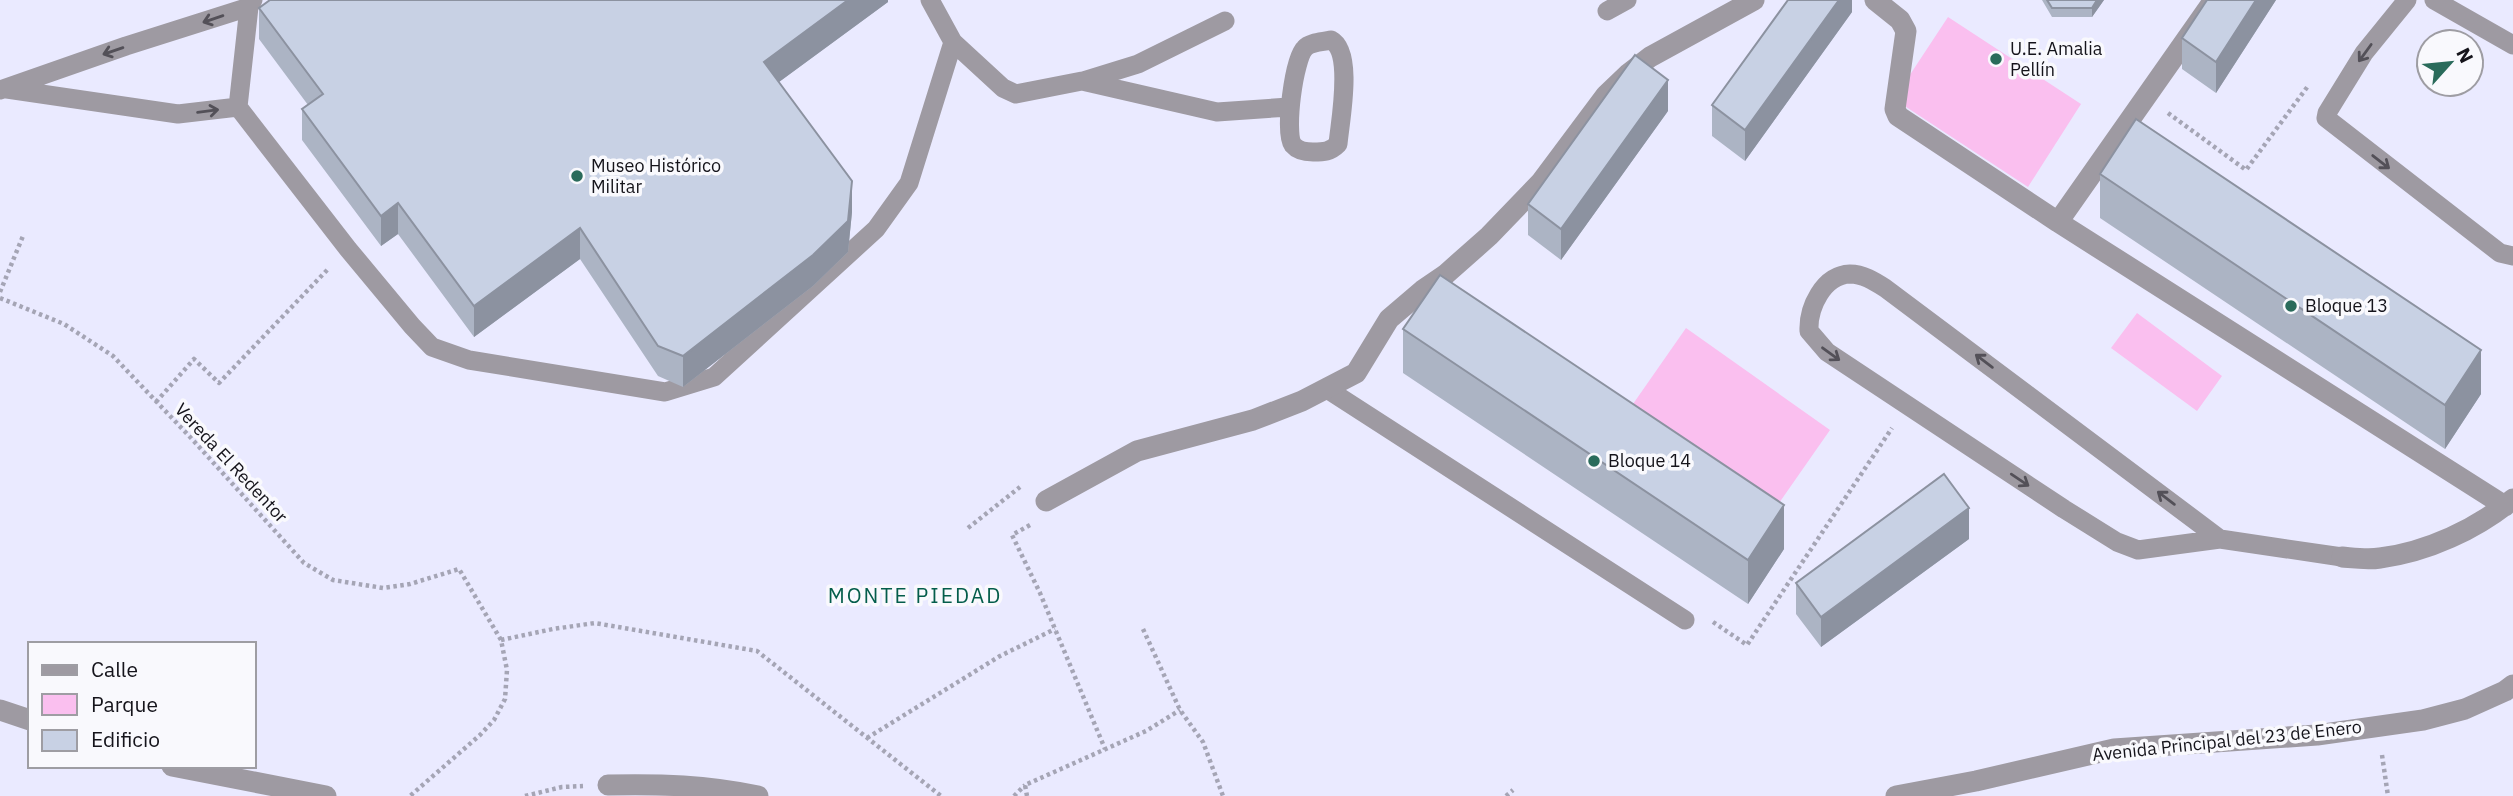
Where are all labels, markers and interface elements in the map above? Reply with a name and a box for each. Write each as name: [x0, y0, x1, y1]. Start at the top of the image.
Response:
one-way arrow: [203, 14, 225, 26]
north arrow: [2415, 28, 2485, 98]
place label: U.E. Amalia Pellín: [2010, 37, 2103, 81]
one-way arrow: [2357, 43, 2372, 62]
text: N: [2451, 44, 2479, 67]
one-way arrow: [102, 46, 124, 58]
marker: U.E. Amalia Pellín: [1988, 51, 2004, 67]
one-way arrow: [196, 104, 219, 117]
place label: Museo Histórico Militar: [591, 154, 721, 198]
one-way arrow: [2371, 154, 2390, 169]
marker: Museo Histórico Militar: [569, 168, 585, 184]
place label: Bloque 13: [2305, 294, 2388, 317]
marker: Bloque 13: [2283, 298, 2299, 314]
one-way arrow: [1821, 346, 1840, 361]
one-way arrow: [1975, 354, 1994, 369]
street label: Vereda El Redentor: [170, 398, 293, 528]
place label: Bloque 14: [1608, 449, 1691, 472]
marker: Bloque 14: [1586, 453, 1602, 469]
one-way arrow: [2010, 473, 2029, 487]
one-way arrow: [2157, 490, 2176, 505]
district label: MONTE PIEDAD: [828, 581, 1002, 609]
legend: [28, 642, 256, 768]
text: Calle: [91, 655, 138, 683]
text: Parque: [91, 690, 158, 718]
street label: Avenida Principal del 23 de Enero: [2091, 715, 2363, 766]
text: Edificio: [91, 725, 160, 753]

